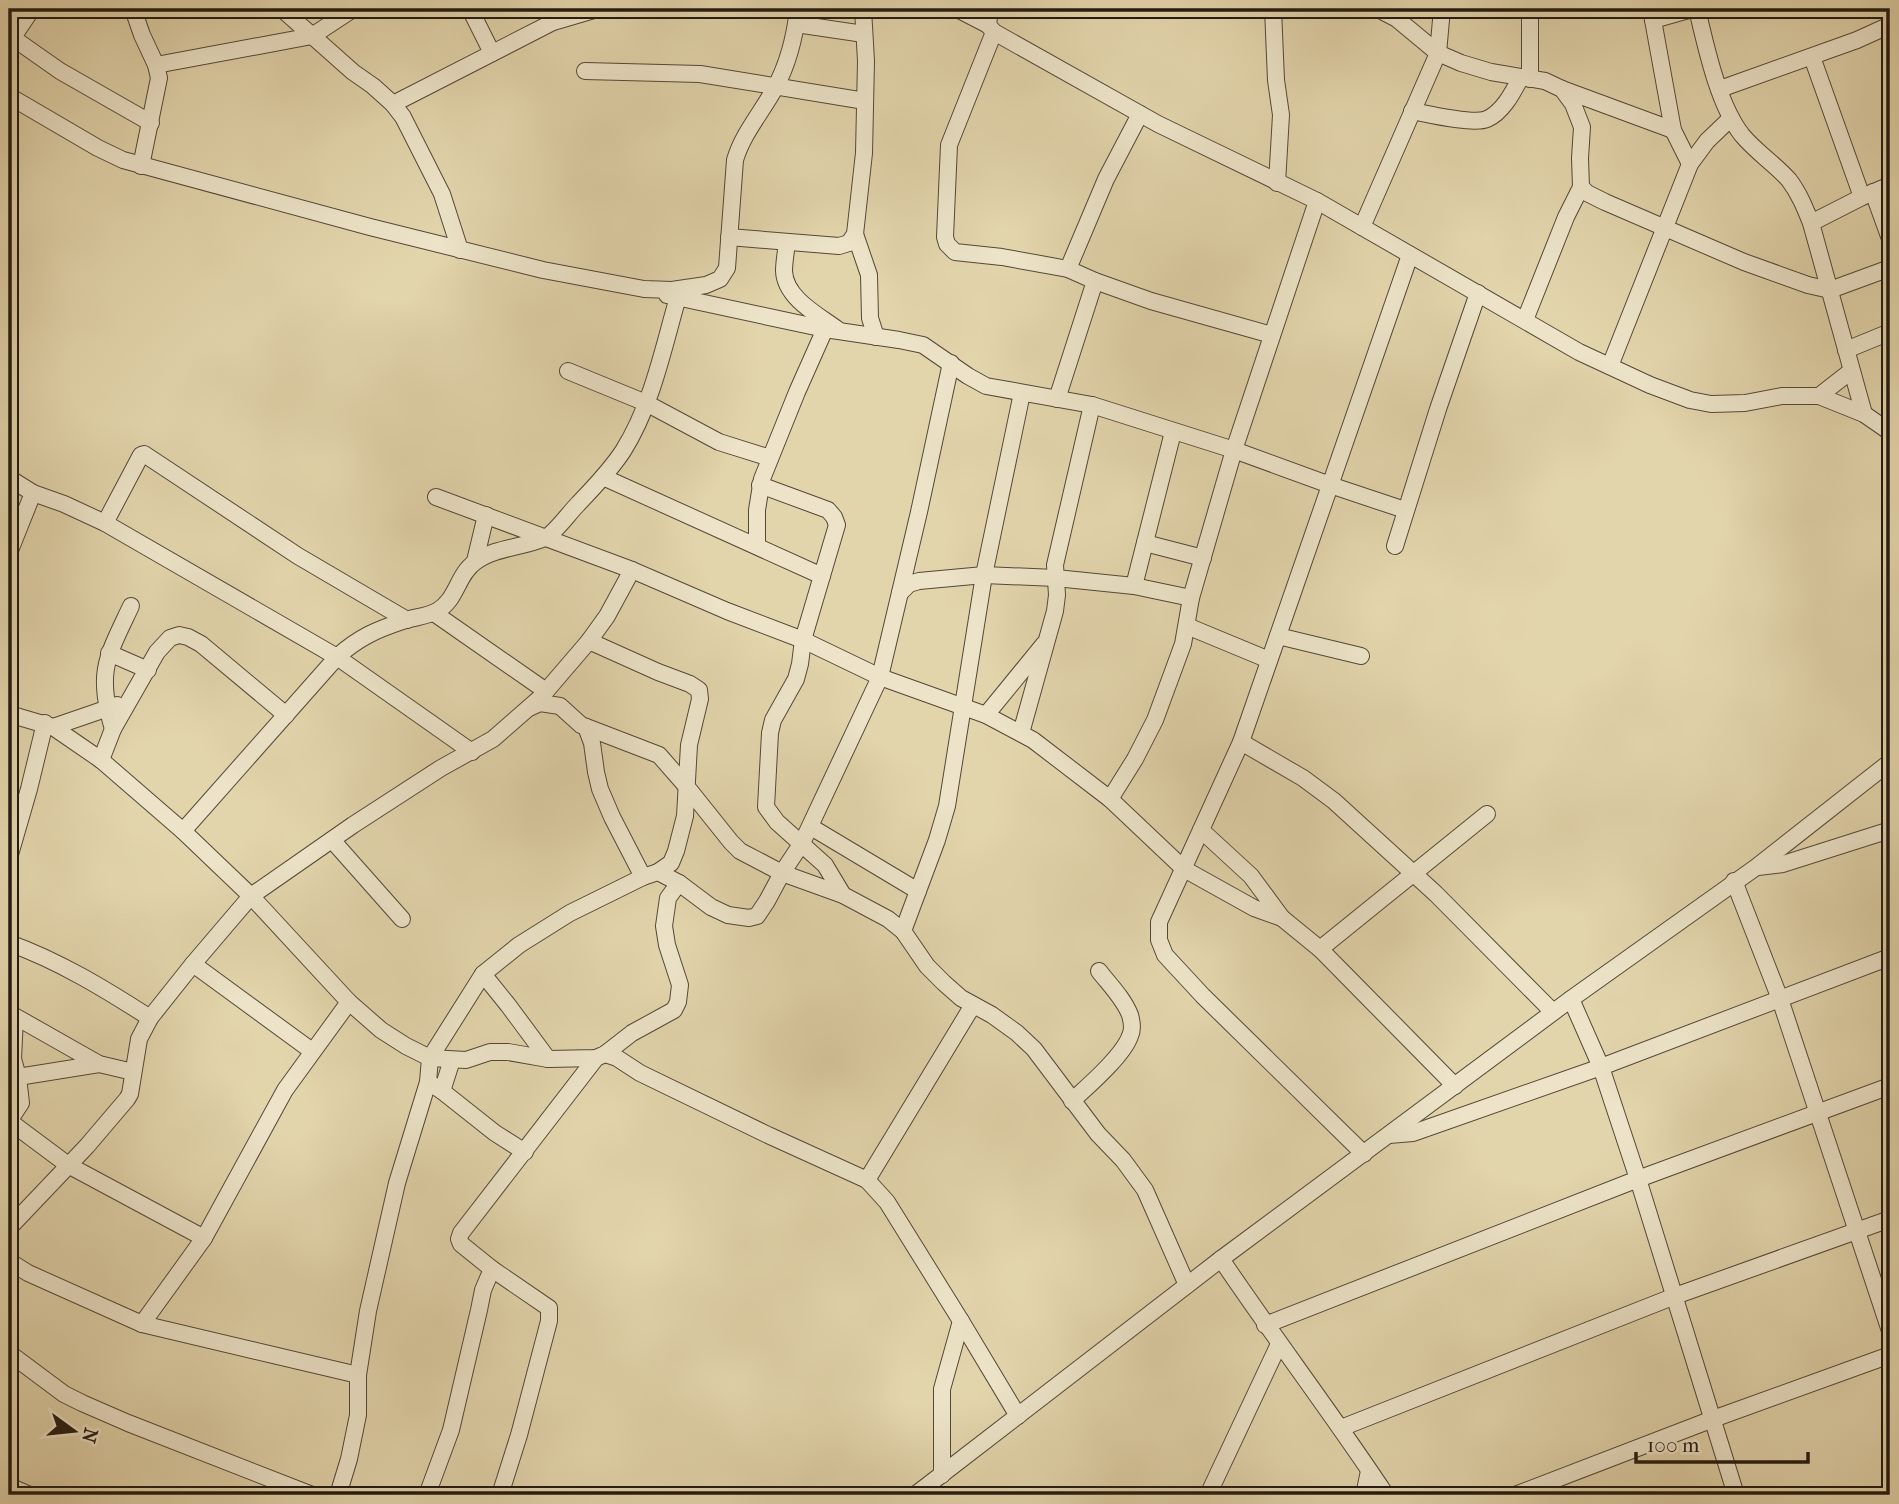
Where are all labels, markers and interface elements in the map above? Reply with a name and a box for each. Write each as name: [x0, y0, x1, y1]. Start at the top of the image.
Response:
north arrow: [38, 1396, 108, 1466]
scale bar: [1636, 1420, 1808, 1464]
text: N: [77, 1425, 102, 1446]
text: 100 m: [1647, 1433, 1700, 1457]

